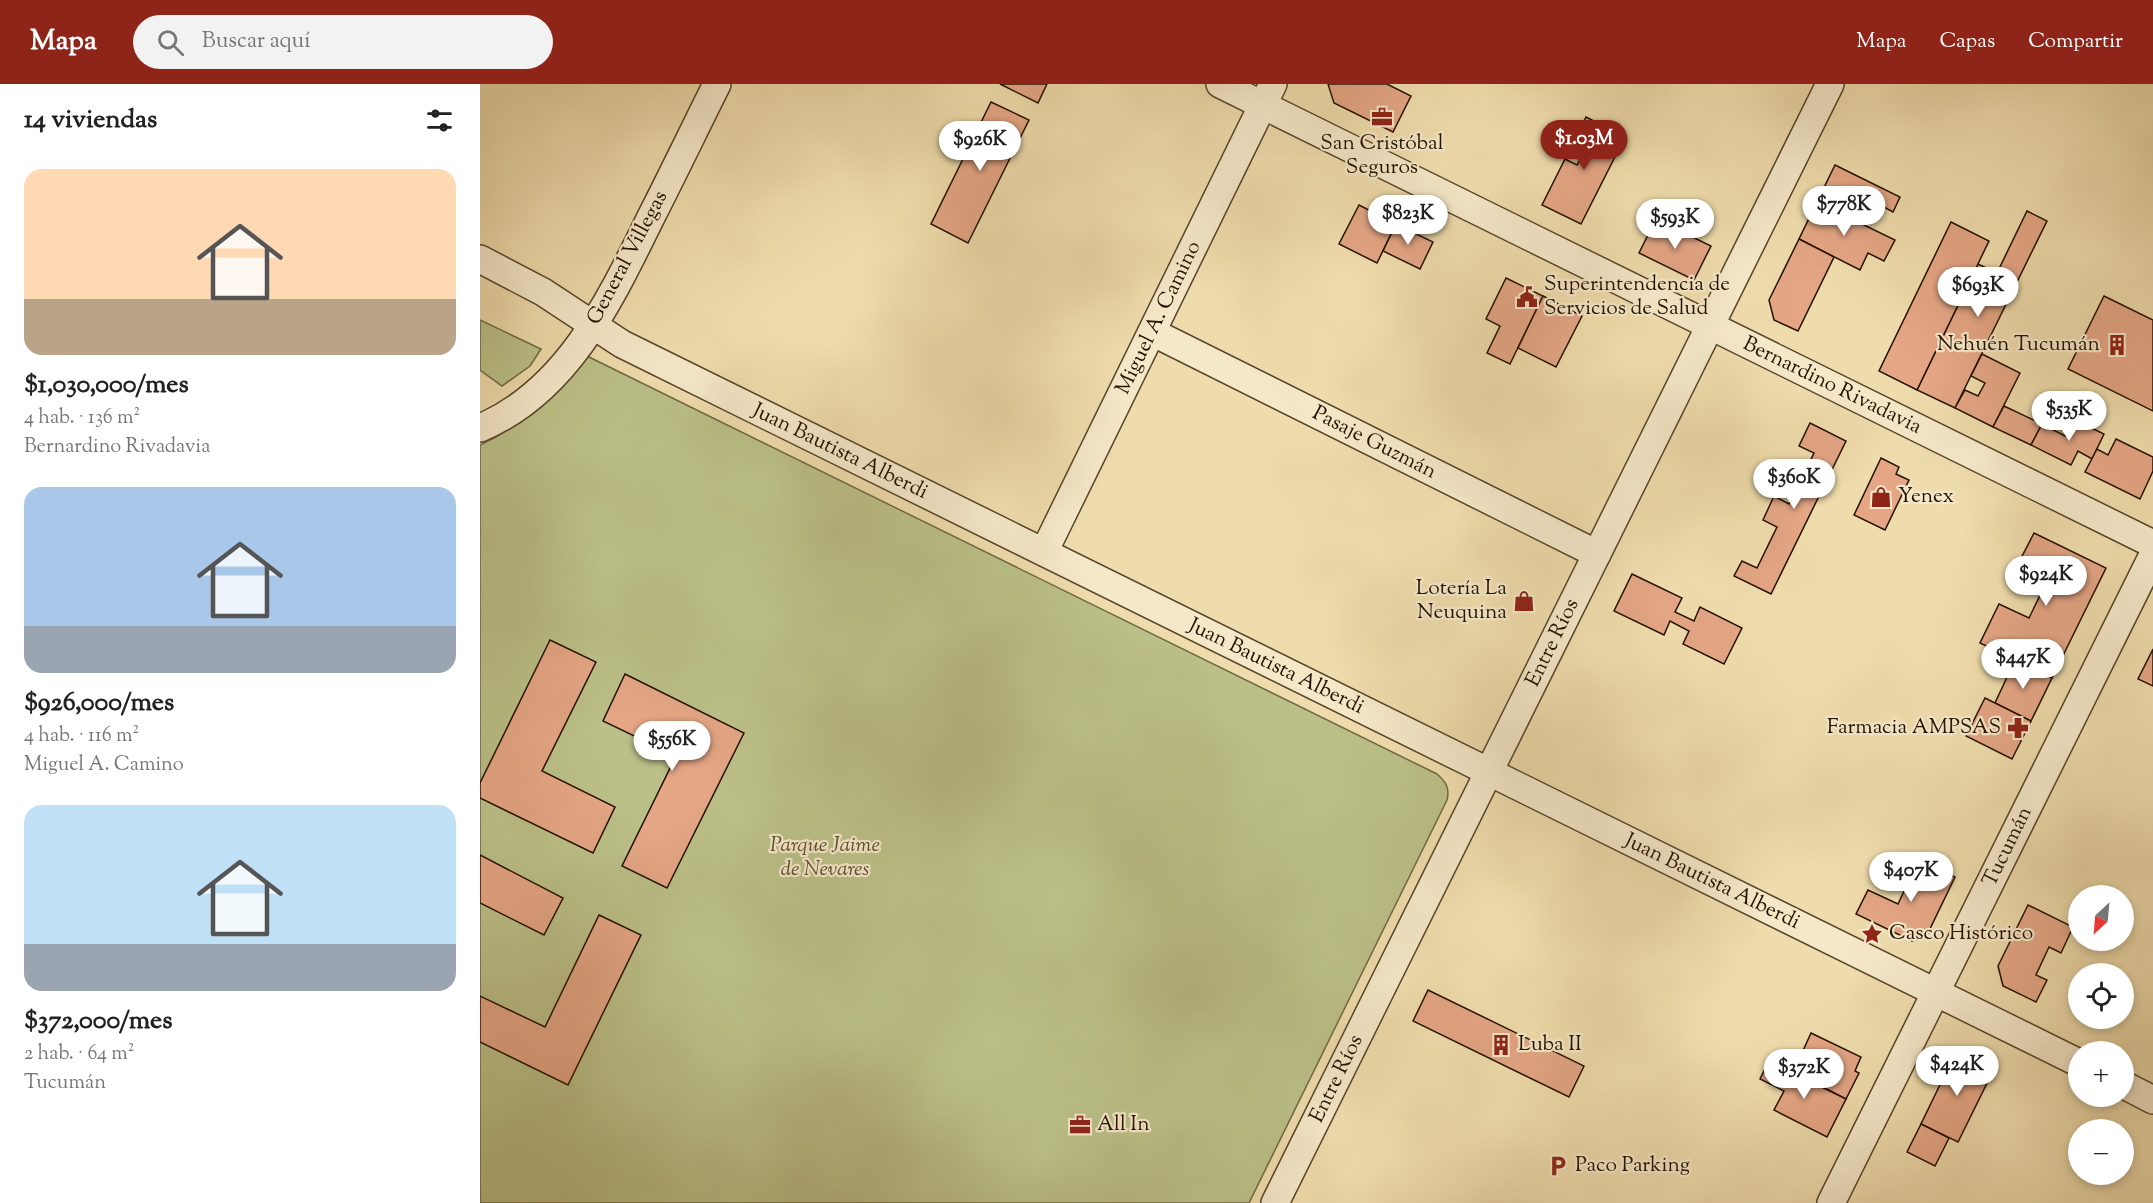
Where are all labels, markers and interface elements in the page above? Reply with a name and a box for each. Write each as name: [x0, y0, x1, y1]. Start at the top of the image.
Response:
search box: [133, 15, 553, 69]
text: Mapa: [30, 22, 97, 62]
icon: search: [154, 26, 187, 59]
text: Buscar aquí: [202, 26, 311, 58]
text: Mapa: [1856, 27, 1906, 57]
text: Capas: [1939, 27, 1995, 57]
text: Compartir: [2028, 27, 2123, 57]
text: 14 viviendas: [24, 102, 157, 139]
icon: filters: [423, 104, 456, 137]
office icon: San Cristóbal Seguros: [1370, 105, 1394, 129]
pin: $1.03M: [1535, 120, 1633, 171]
pin: $926K: [938, 121, 1022, 172]
text: $1.03M: [1555, 125, 1614, 154]
text: $926K: [953, 126, 1007, 155]
place label: San Cristóbal Seguros: [1320, 129, 1444, 183]
street label: General Villegas: [580, 186, 676, 330]
pin: $778K: [1802, 186, 1886, 237]
text: $778K: [1816, 191, 1872, 220]
pin: $823K: [1366, 195, 1450, 246]
pin: $593K: [1633, 199, 1717, 250]
text: $823K: [1382, 200, 1434, 229]
text: $593K: [1650, 204, 1700, 233]
icon: home: [186, 208, 294, 316]
street label: Miguel A. Camino: [1109, 236, 1209, 400]
pin: $693K: [1936, 267, 2020, 318]
place label: Superintendencia de Servicios de Salud: [1544, 270, 1730, 324]
text: $693K: [1952, 272, 2004, 301]
public building icon: Superintendencia de Servicios de Salud: [1515, 285, 1539, 309]
street label: Bernardino Rivadavia: [1737, 330, 1927, 443]
place label: Nehuén Tucumán: [1937, 330, 2100, 360]
building icon: Nehuén Tucumán: [2105, 333, 2129, 357]
text: $1,030,000/mes: [24, 367, 189, 404]
pin: $535K: [2027, 391, 2111, 442]
street label: Juan Bautista Alberdi: [746, 396, 933, 508]
text: $535K: [2046, 396, 2092, 425]
street label: Pasaje Guzmán: [1307, 399, 1441, 487]
text: 4 hab. · 136 m²: [24, 404, 140, 433]
text: Bernardino Rivadavia: [24, 433, 210, 462]
pin: $360K: [1752, 459, 1836, 510]
text: $360K: [1767, 464, 1821, 493]
place label: Yenex: [1898, 482, 1954, 512]
shop icon: Yenex: [1869, 485, 1893, 509]
icon: home: [186, 526, 294, 634]
pin: $924K: [2004, 556, 2088, 607]
text: $924K: [2019, 561, 2073, 590]
place label: Lotería La Neuquina: [1416, 574, 1507, 628]
shop icon: Lotería La Neuquina: [1512, 589, 1536, 613]
street label: Entre Ríos: [1519, 594, 1587, 692]
street label: Juan Bautista Alberdi: [1182, 611, 1369, 723]
pin: $447K: [1981, 639, 2065, 690]
text: $447K: [1995, 644, 2051, 673]
text: $926,000/mes: [24, 685, 174, 722]
place label: Farmacia AMPSAS: [1827, 713, 2001, 743]
pharmacy icon: Farmacia AMPSAS: [2006, 716, 2030, 740]
pin: $556K: [630, 721, 714, 772]
text: 4 hab. · 116 m²: [24, 722, 139, 751]
text: $556K: [648, 726, 696, 755]
text: Miguel A. Camino: [24, 751, 184, 780]
street label: Tucumán: [1976, 802, 2040, 892]
street label: Juan Bautista Alberdi: [1618, 826, 1805, 938]
park label: Parque Jaime de Nevares: [770, 831, 880, 885]
icon: home: [186, 844, 294, 952]
pin: $407K: [1869, 852, 1953, 903]
text: $407K: [1883, 857, 1939, 886]
north arrow: [2068, 885, 2134, 951]
map controls: [2068, 885, 2134, 1185]
place label: Casco Histórico: [1889, 919, 2033, 949]
place icon: Casco Histórico: [1860, 922, 1884, 946]
button: locate: [2068, 963, 2134, 1029]
text: $372,000/mes: [24, 1003, 172, 1040]
street label: Entre Ríos: [1303, 1030, 1371, 1128]
place label: Luba II: [1518, 1030, 1582, 1060]
building icon: Luba II: [1489, 1033, 1513, 1057]
text: 2 hab. · 64 m²: [24, 1040, 135, 1069]
button: +: [2068, 1041, 2134, 1107]
pin: $424K: [1915, 1046, 1999, 1097]
pin: $372K: [1762, 1049, 1846, 1100]
text: $424K: [1930, 1051, 1984, 1080]
text: $372K: [1778, 1054, 1830, 1083]
text: Tucumán: [24, 1069, 106, 1098]
place label: All In: [1097, 1110, 1150, 1140]
office icon: All In: [1068, 1113, 1092, 1137]
button: −: [2068, 1119, 2134, 1185]
place label: Paco Parking: [1575, 1151, 1690, 1181]
parking icon: Paco Parking: [1546, 1154, 1570, 1178]

